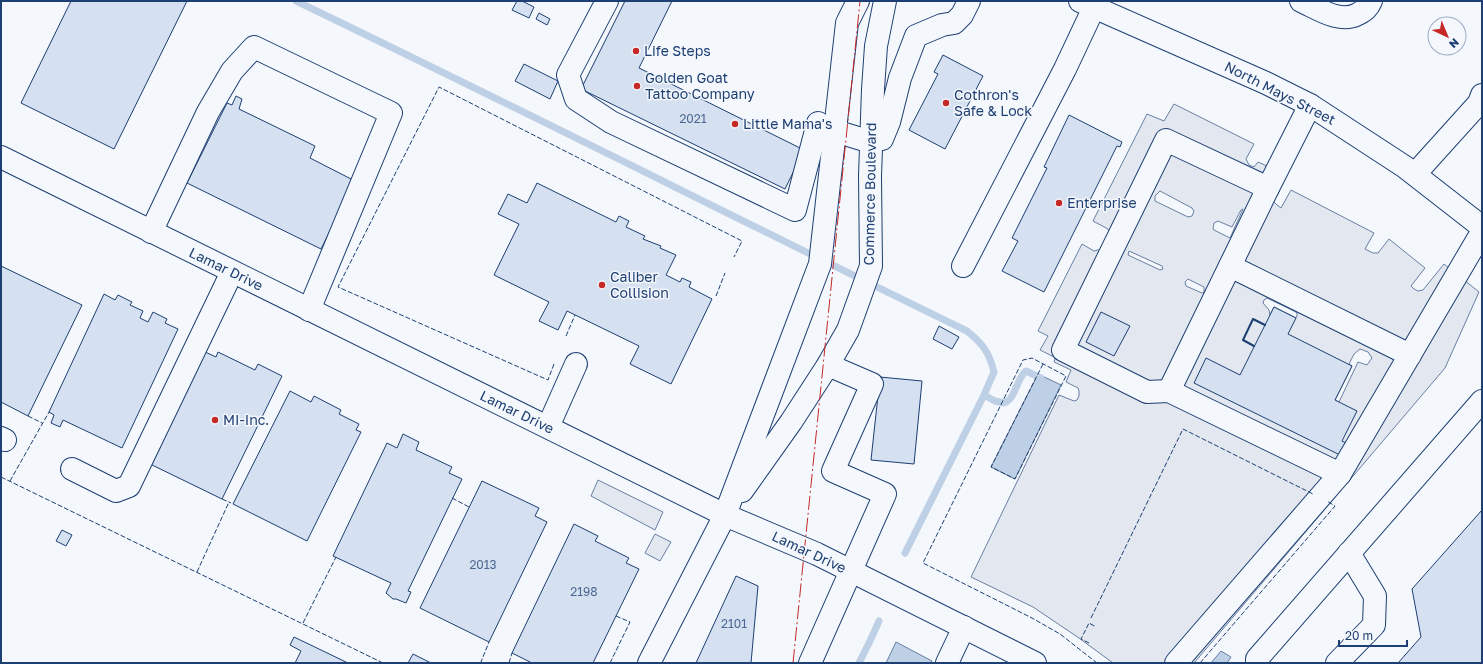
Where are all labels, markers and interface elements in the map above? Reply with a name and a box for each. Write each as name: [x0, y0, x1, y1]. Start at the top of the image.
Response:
north arrow: [1427, 16, 1467, 56]
text: N: [1447, 36, 1462, 51]
place label: Life Steps: [644, 42, 711, 59]
marker: Life Steps: [631, 46, 641, 56]
street label: North Mays Street: [1222, 57, 1339, 128]
place label: Golden Goat Tattoo Company: [645, 69, 755, 102]
marker: Golden Goat Tattoo Company: [632, 81, 642, 91]
place label: Cothron's Safe & Lock: [954, 86, 1032, 119]
marker: Cothron's Safe & Lock: [941, 98, 951, 108]
house number: 2021: [679, 111, 707, 126]
place label: Little Mama's: [743, 115, 832, 132]
marker: Little Mama's: [730, 119, 740, 129]
street label: Commerce Boulevard: [860, 122, 879, 266]
place label: Enterprise: [1067, 194, 1137, 211]
marker: Enterprise: [1054, 198, 1064, 208]
street label: Lamar Drive: [187, 243, 266, 294]
place label: Caliber Collision: [610, 268, 669, 301]
marker: Caliber Collision: [597, 280, 607, 290]
street label: Lamar Drive: [478, 386, 557, 437]
place label: MI-Inc.: [223, 411, 269, 428]
marker: MI-Inc.: [210, 415, 220, 425]
street label: Lamar Drive: [769, 527, 849, 576]
house number: 2013: [469, 557, 497, 572]
house number: 2198: [570, 584, 598, 599]
house number: 2101: [721, 616, 747, 631]
scale bar: [1339, 622, 1407, 648]
text: 20 m: [1345, 628, 1373, 643]

